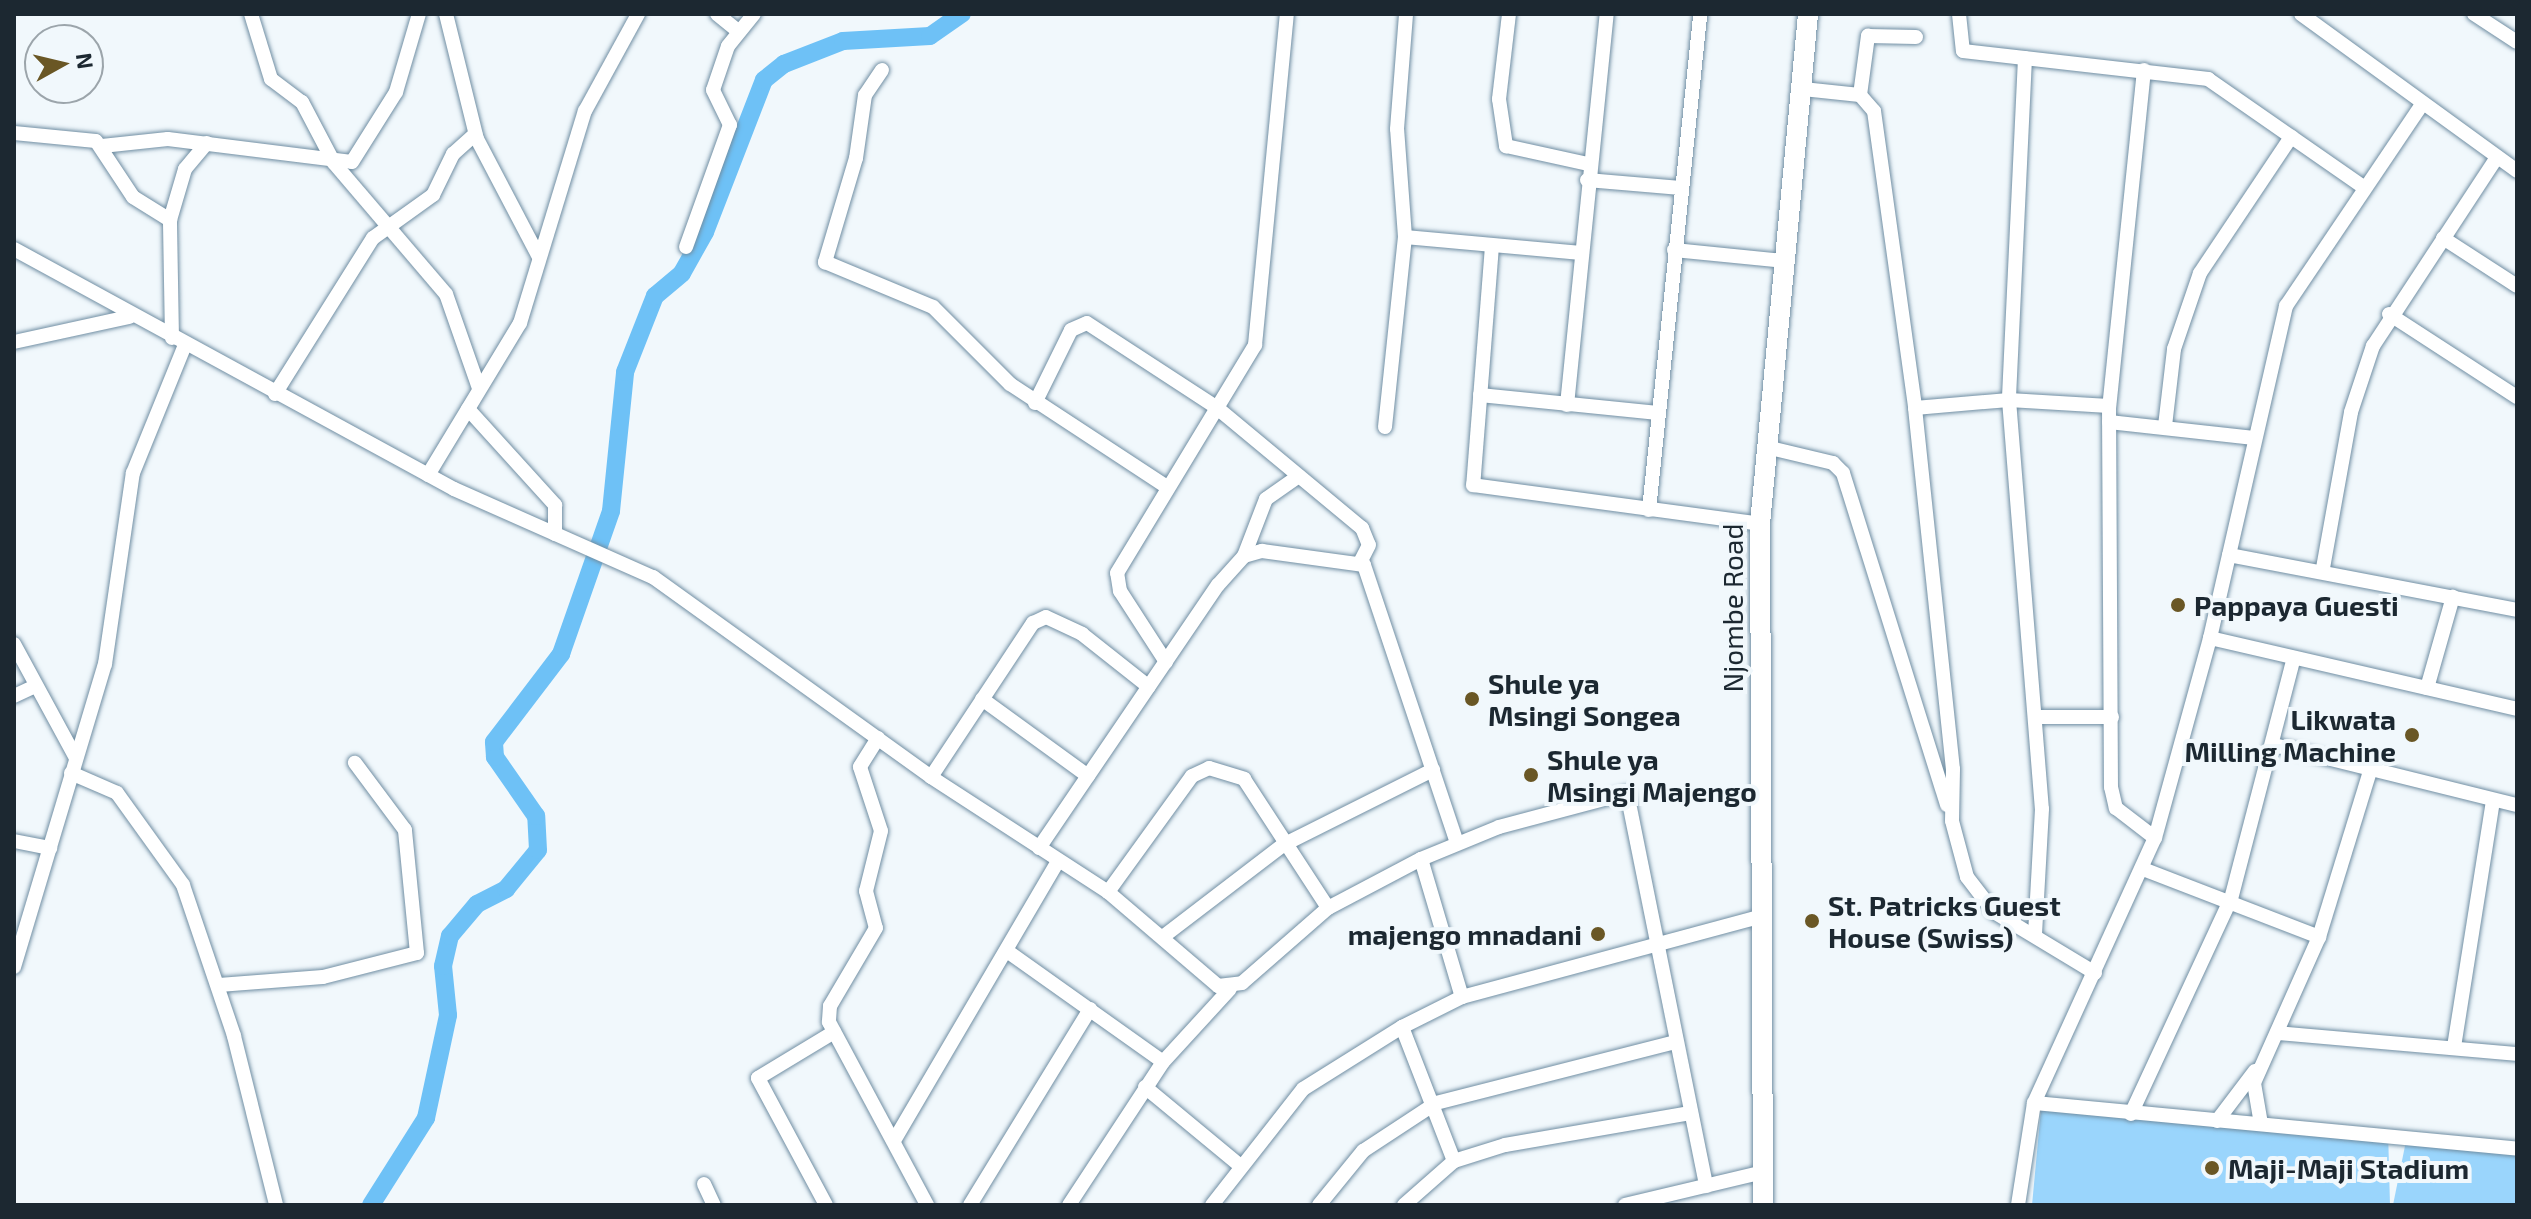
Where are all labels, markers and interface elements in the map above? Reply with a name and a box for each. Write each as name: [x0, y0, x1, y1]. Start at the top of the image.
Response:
north arrow: [24, 24, 104, 104]
text: N: [72, 51, 100, 71]
street label: Njombe Road: [1715, 524, 1749, 692]
place label: Pappaya Guesti: [2194, 588, 2399, 622]
marker: Pappaya Guesti: [2169, 596, 2187, 614]
place label: Shule ya Msingi Songea: [1488, 666, 1681, 732]
marker: Shule ya Msingi Songea: [1463, 690, 1481, 708]
place label: Likwata Milling Machine: [2184, 702, 2396, 768]
marker: Likwata Milling Machine: [2403, 726, 2421, 744]
place label: Shule ya Msingi Majengo: [1547, 742, 1757, 808]
marker: Shule ya Msingi Majengo: [1522, 766, 1540, 784]
place label: St. Patricks Guest House (Swiss): [1828, 888, 2061, 954]
marker: St. Patricks Guest House (Swiss): [1803, 912, 1821, 930]
place label: majengo mnadani: [1348, 917, 1582, 951]
marker: majengo mnadani: [1589, 925, 1607, 943]
place label: Maji-Maji Stadium: [2228, 1151, 2469, 1185]
marker: Maji-Maji Stadium: [2203, 1159, 2221, 1177]

